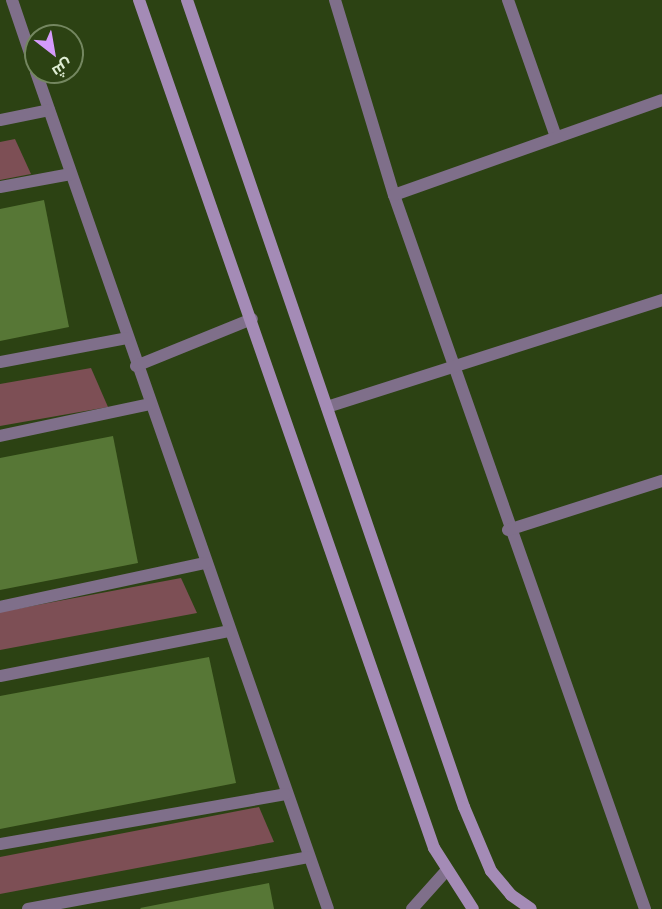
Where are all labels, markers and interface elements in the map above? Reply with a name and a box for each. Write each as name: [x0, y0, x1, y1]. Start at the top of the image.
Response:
north arrow: [24, 24, 84, 84]
text: ش: [48, 54, 77, 82]

